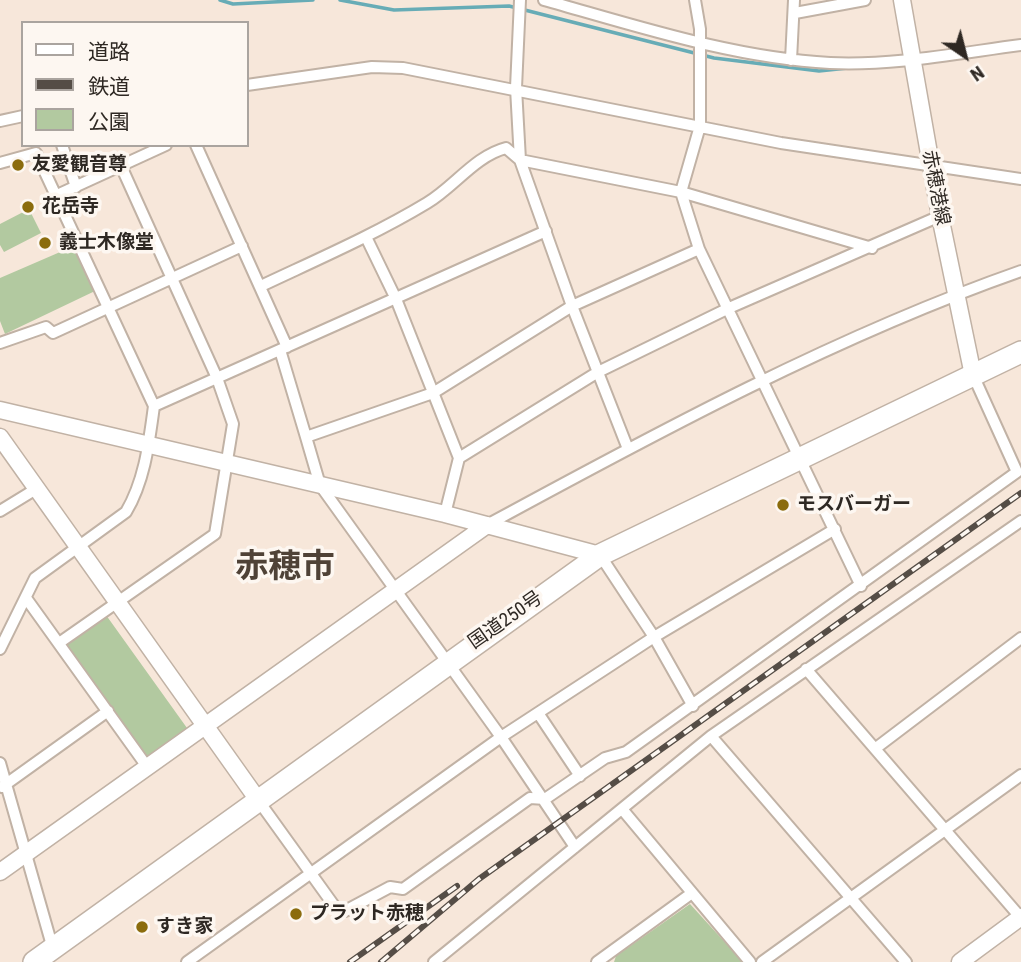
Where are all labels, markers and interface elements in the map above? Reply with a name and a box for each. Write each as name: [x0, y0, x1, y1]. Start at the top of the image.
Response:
legend: [21, 21, 248, 147]
north arrow: [930, 21, 1000, 91]
text: 道路: [88, 40, 130, 64]
text: N: [966, 61, 989, 86]
text: 鉄道: [88, 75, 130, 99]
text: 公園: [88, 110, 130, 134]
street label: 赤穂港線: [917, 149, 953, 227]
place label: 友愛観音尊: [32, 154, 127, 176]
marker: 友愛観音尊: [10, 157, 26, 173]
place label: 花岳寺: [42, 196, 99, 218]
marker: 花岳寺: [20, 199, 36, 215]
place label: 義士木像堂: [59, 232, 154, 254]
marker: 義士木像堂: [37, 235, 53, 251]
place label: モスバーガー: [797, 494, 911, 516]
marker: モスバーガー: [775, 497, 791, 513]
district label: 赤穂市: [236, 549, 334, 589]
street label: 国道250号: [465, 587, 547, 655]
place label: プラット赤穂: [310, 903, 424, 925]
marker: プラット赤穂: [288, 906, 304, 922]
place label: すき家: [156, 916, 213, 938]
marker: すき家: [134, 919, 150, 935]

